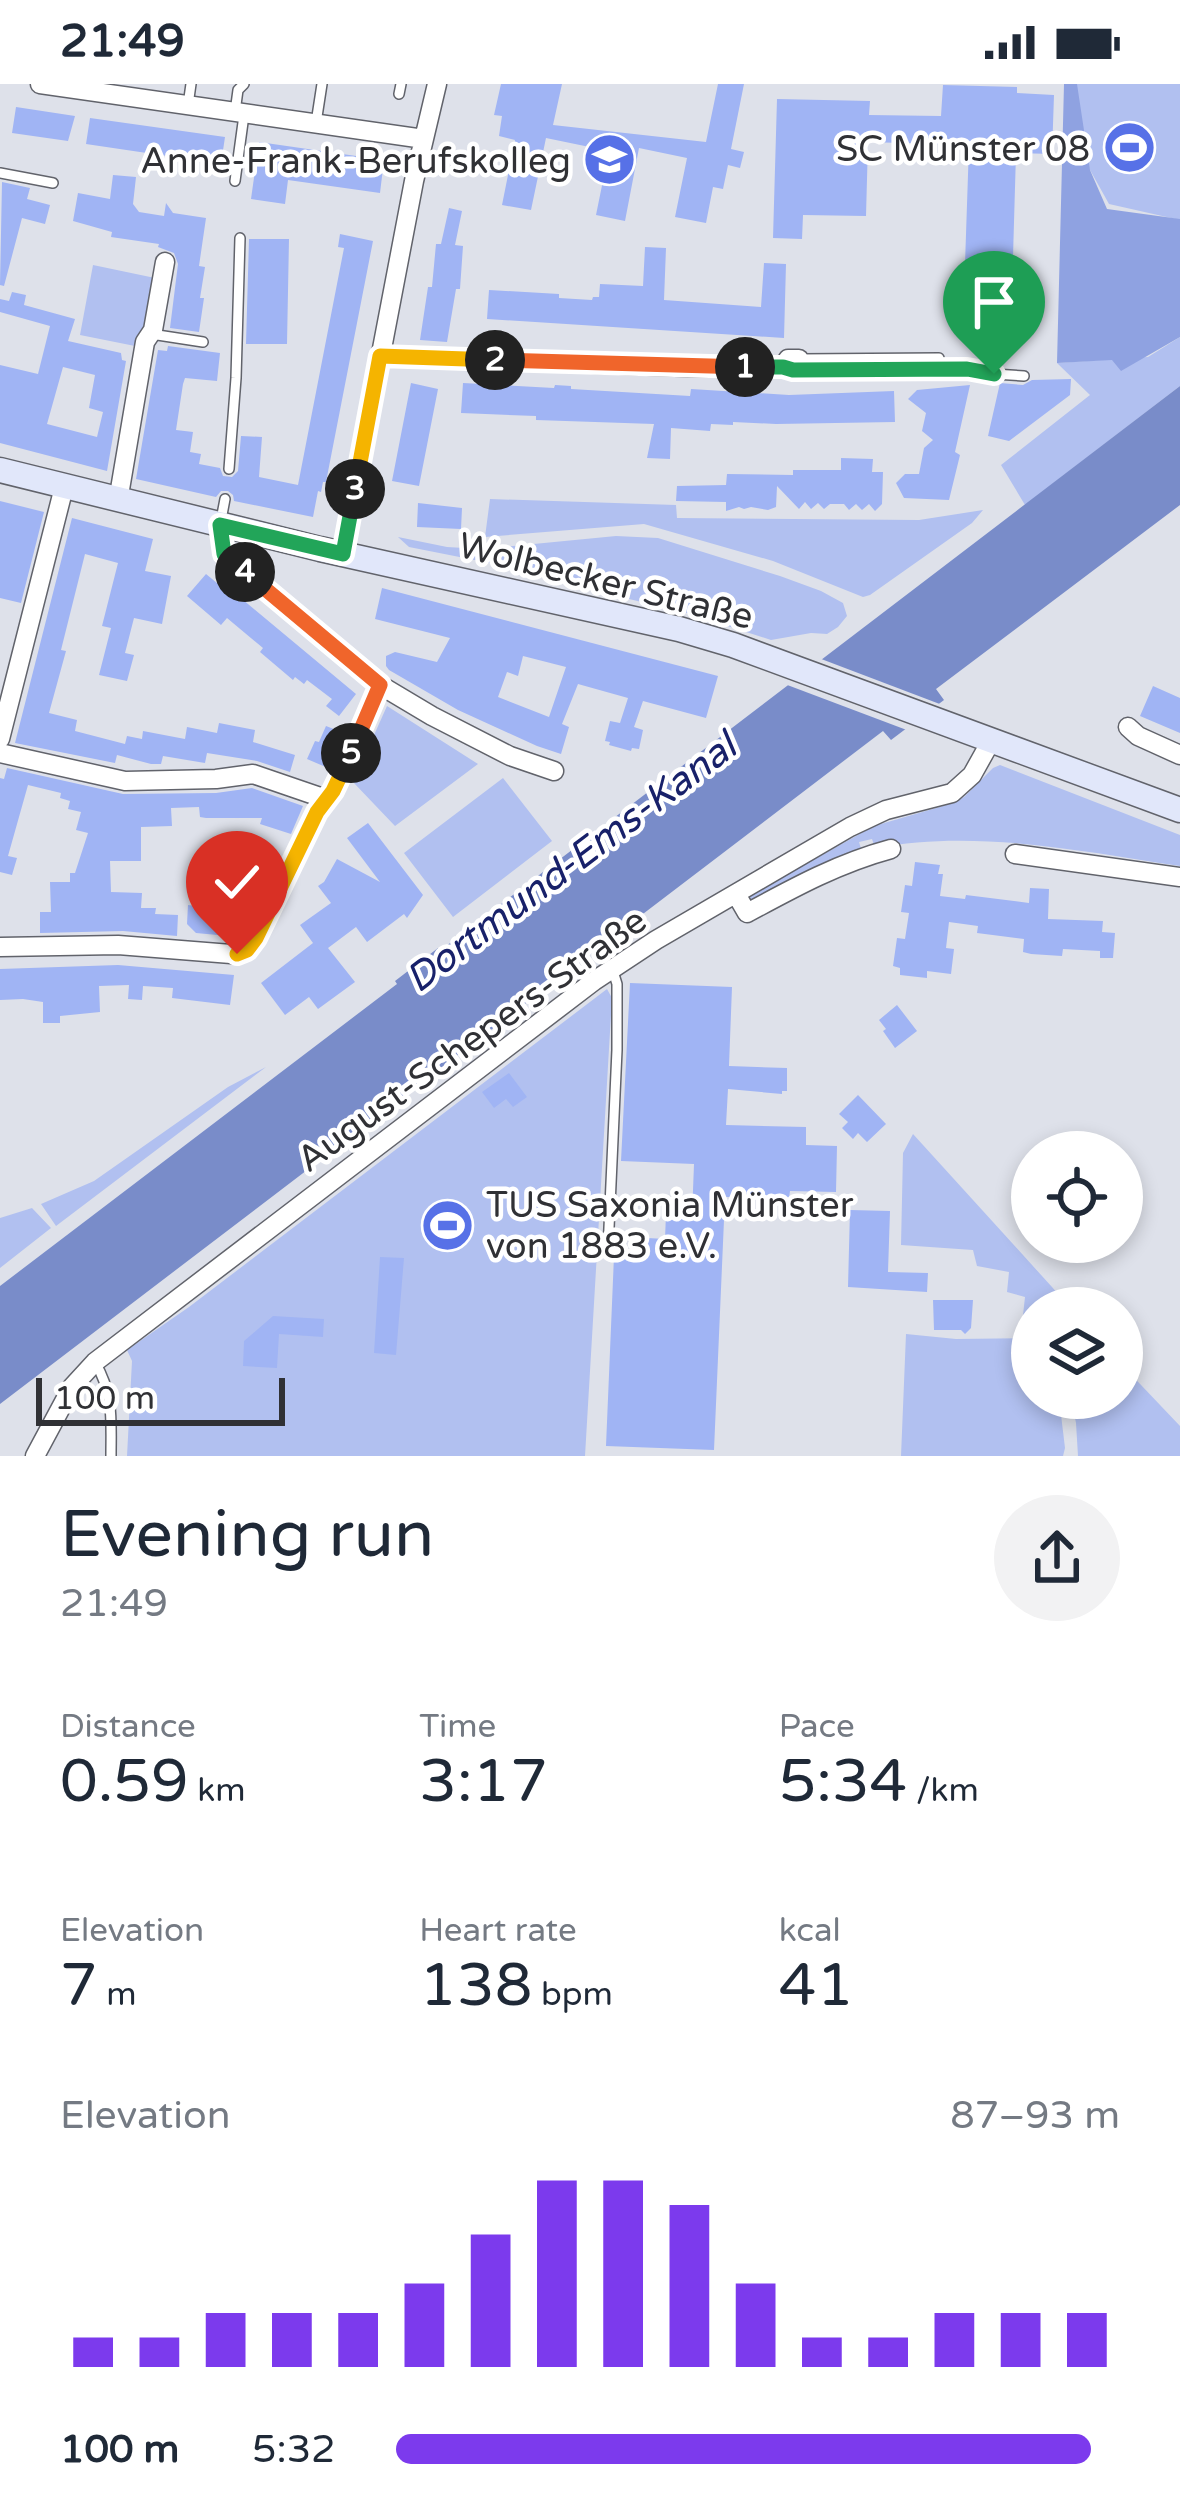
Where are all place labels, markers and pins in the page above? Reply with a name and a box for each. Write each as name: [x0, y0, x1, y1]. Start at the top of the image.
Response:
sports icon: SC Münster 08: [1101, 120, 1157, 176]
place label: SC Münster 08: [836, 128, 1090, 171]
school or university icon: Anne-Frank-Berufskolleg: [582, 132, 638, 188]
place label: Anne-Frank-Berufskolleg: [140, 140, 571, 183]
pin: [943, 251, 1045, 374]
pin: 2: [465, 330, 525, 390]
pin: 1: [715, 337, 775, 397]
pin: 3: [325, 459, 385, 519]
pin: 4: [215, 542, 275, 602]
pin: 5: [321, 723, 381, 783]
pin: [186, 831, 288, 954]
place label: TUS Saxonia Münster von 1883 e.V.: [486, 1184, 854, 1268]
sports icon: TUS Saxonia Münster von 1883 e.V.: [419, 1197, 475, 1253]

